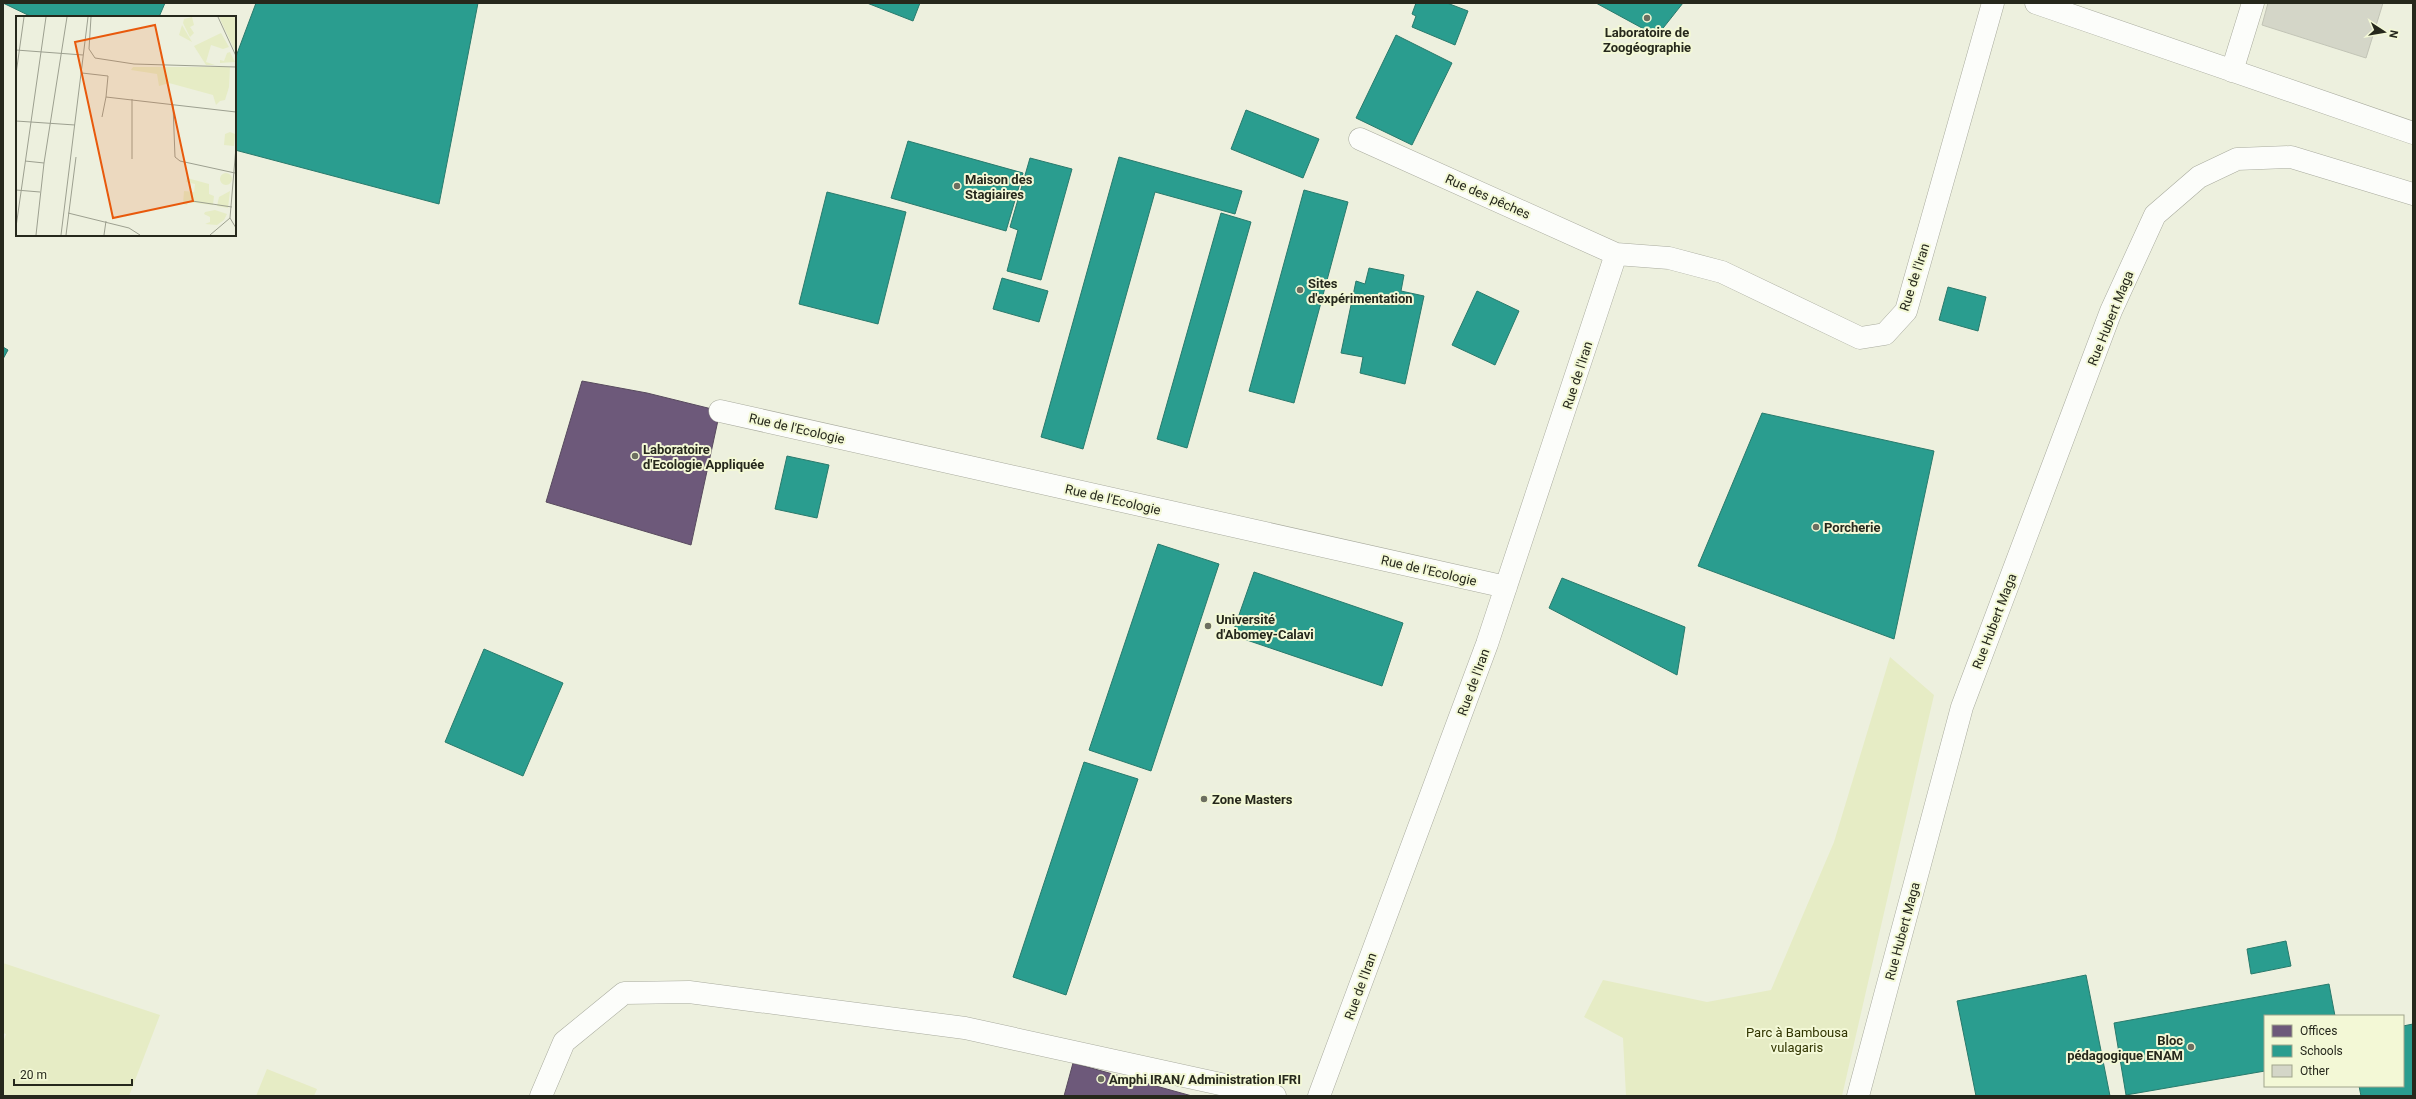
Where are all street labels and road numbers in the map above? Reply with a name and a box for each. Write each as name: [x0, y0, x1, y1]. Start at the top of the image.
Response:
street label: Rue des pêches: [1443, 171, 1533, 222]
street label: Rue de l'Iran: [1897, 241, 1932, 313]
street label: Rue Hubert Maga: [2085, 269, 2136, 368]
street label: Rue de l'Iran: [1560, 339, 1595, 411]
street label: Rue de l'Ecologie: [748, 410, 846, 447]
street label: Rue de l'Ecologie: [1064, 481, 1162, 518]
street label: Rue de l'Ecologie: [1380, 552, 1478, 589]
street label: Rue Hubert Maga: [1969, 571, 2020, 671]
street label: Rue de l'Iran: [1454, 647, 1493, 718]
street label: Rue Hubert Maga: [1882, 880, 1923, 982]
street label: Rue de l'Iran: [1341, 951, 1380, 1022]

